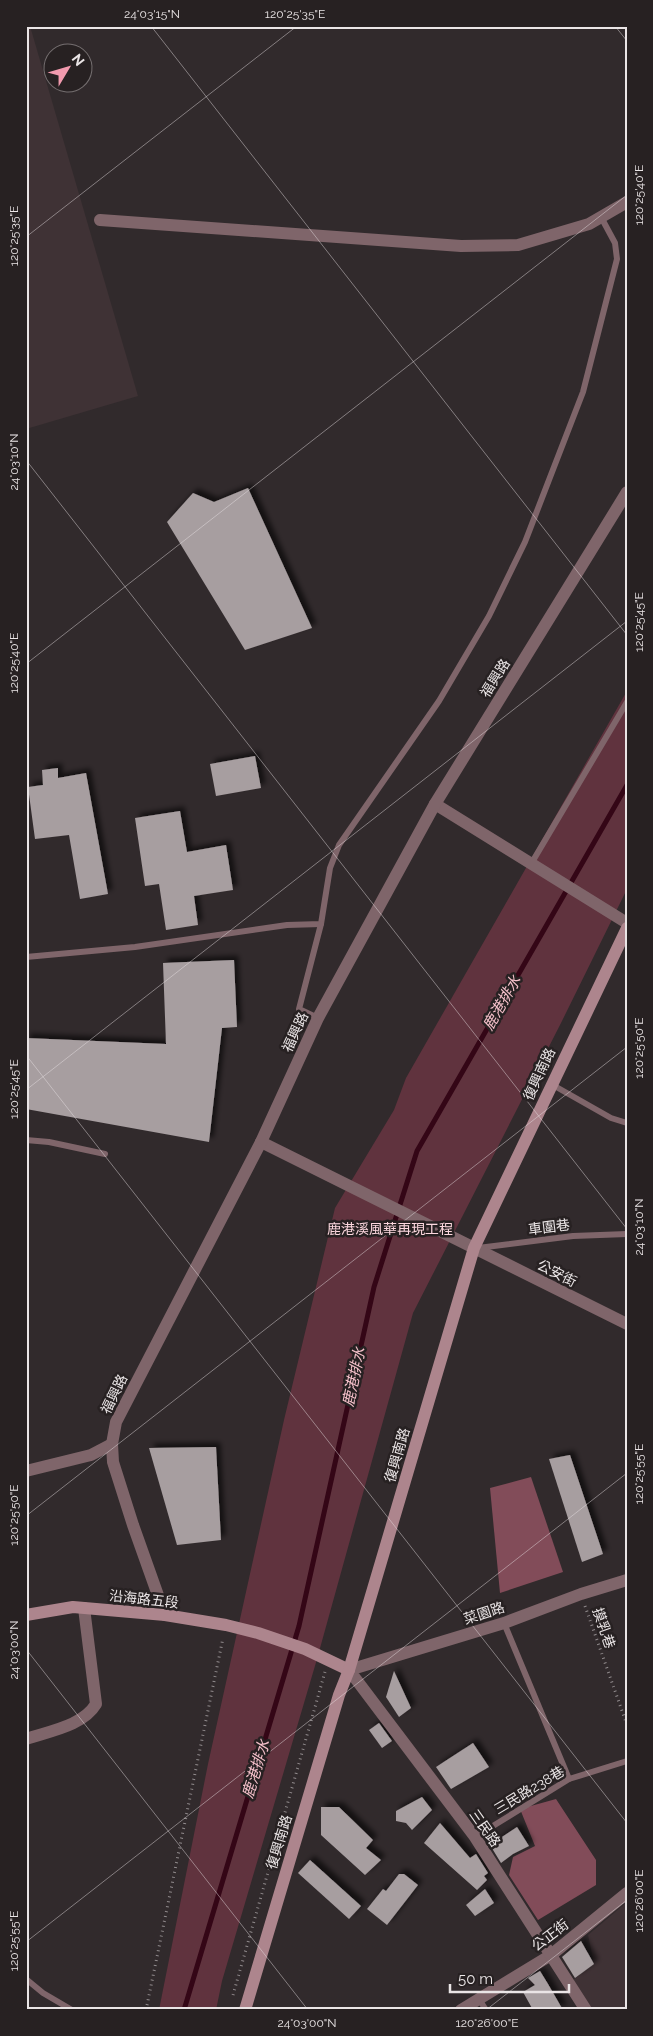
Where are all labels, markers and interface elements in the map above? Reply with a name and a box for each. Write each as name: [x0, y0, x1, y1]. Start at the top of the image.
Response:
text: 24°03'15"N: [124, 7, 180, 21]
text: 120°25'35"E: [265, 7, 325, 21]
north arrow: [42, 42, 92, 92]
text: N: [69, 51, 88, 69]
text: 120°25'40"E: [632, 165, 646, 225]
text: 120°25'35"E: [7, 206, 21, 266]
text: 24°03'10"N: [7, 434, 21, 490]
text: 120°25'45"E: [632, 592, 646, 652]
text: 120°25'40"E: [7, 633, 21, 693]
street label: 福興路: [477, 656, 513, 700]
water label: 鹿港排水: [479, 972, 525, 1033]
street label: 福興路: [279, 1010, 311, 1054]
text: 120°25'50"E: [632, 1017, 646, 1079]
street label: 復興南路: [520, 1045, 558, 1103]
text: 120°25'45"E: [7, 1059, 21, 1119]
text: 24°03'10"N: [632, 1199, 646, 1255]
street label: 車圍巷: [527, 1217, 571, 1237]
park label: 鹿港溪風華再現工程: [327, 1221, 453, 1237]
street label: 公安街: [535, 1256, 579, 1290]
water label: 鹿港排水: [339, 1345, 369, 1408]
street label: 福興路: [98, 1372, 130, 1416]
street label: 復興南路: [382, 1426, 412, 1484]
text: 120°25'55"E: [632, 1444, 646, 1504]
text: 120°25'50"E: [7, 1484, 21, 1546]
street label: 沿海路五段: [108, 1587, 180, 1611]
street label: 菜園路: [462, 1599, 506, 1627]
street label: 摸乳巷: [590, 1606, 618, 1650]
text: 24°03'00"N: [7, 1620, 21, 1680]
water label: 鹿港排水: [239, 1737, 274, 1800]
street label: 三民路238巷: [491, 1763, 567, 1817]
street label: 三民路: [466, 1806, 504, 1850]
street label: 復興南路: [263, 1813, 295, 1871]
text: 120°26'00"E: [632, 1870, 646, 1932]
text: 120°25'55"E: [7, 1911, 21, 1971]
street label: 公正街: [528, 1916, 572, 1954]
scale bar: [450, 1961, 569, 1993]
text: 50 m: [458, 1970, 493, 1988]
text: 24°03'00"N: [277, 2016, 337, 2030]
text: 120°26'00"E: [456, 2016, 518, 2030]

